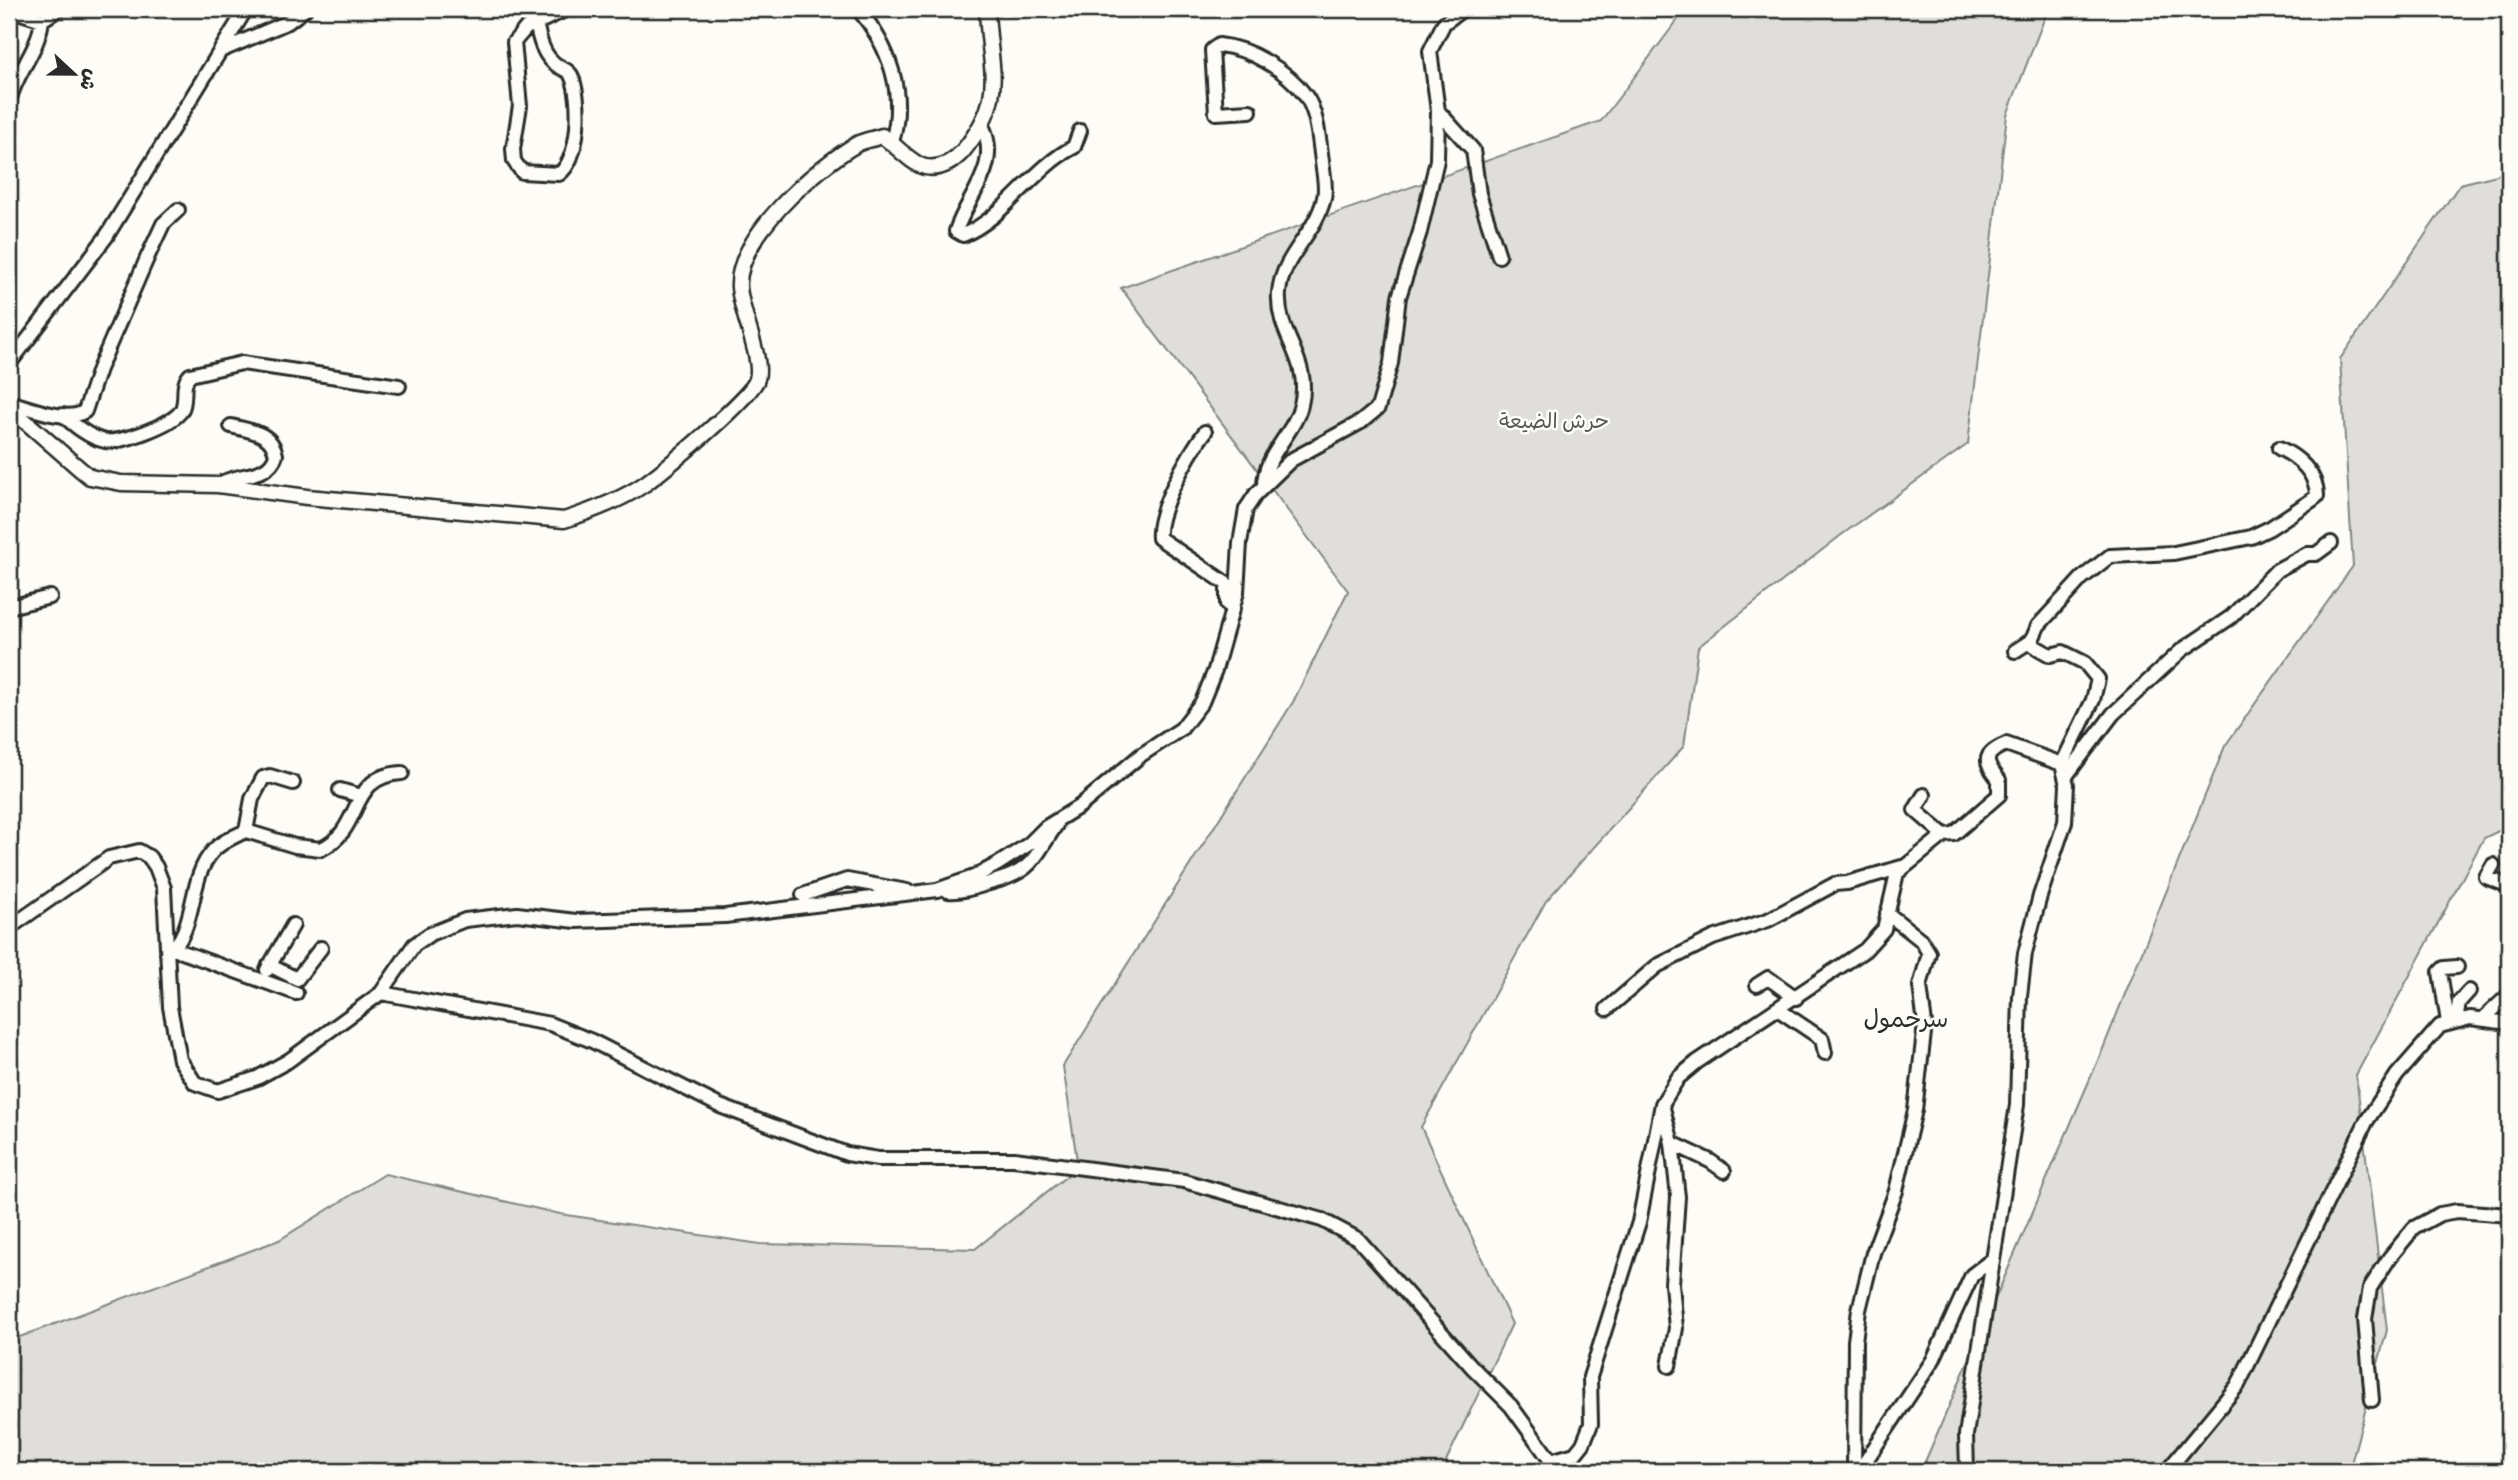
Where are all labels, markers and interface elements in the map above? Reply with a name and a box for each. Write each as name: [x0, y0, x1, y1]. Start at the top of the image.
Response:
north arrow: [38, 38, 108, 108]
text: ش: [75, 66, 104, 94]
park label: حرش الضيعة: [1499, 408, 1609, 433]
district label: سرحمول: [1864, 1004, 1948, 1034]

